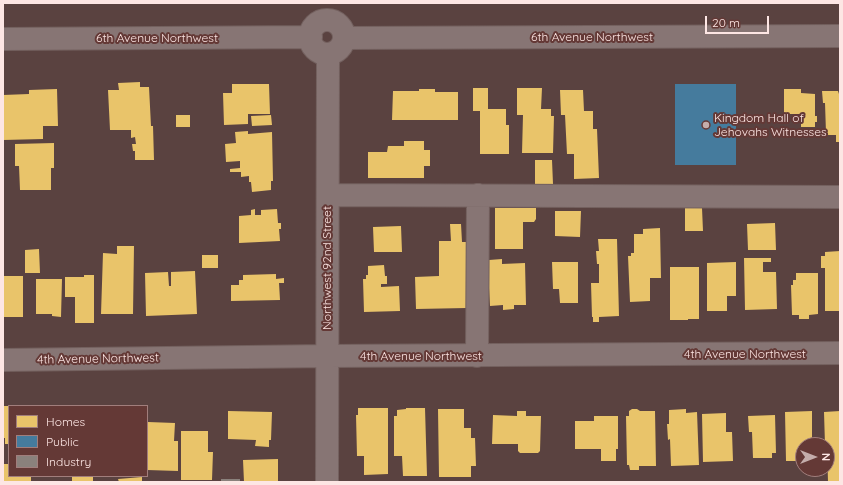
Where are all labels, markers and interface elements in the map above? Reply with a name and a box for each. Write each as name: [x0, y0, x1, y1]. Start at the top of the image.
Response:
scale bar: [707, 8, 771, 34]
text: 20 m: [712, 15, 740, 30]
street label: 6th Avenue Northwest: [531, 30, 653, 44]
street label: 6th Avenue Northwest: [96, 31, 218, 45]
place label: Kingdom Hall of Jehovahs Witnesses: [714, 111, 827, 139]
marker: Kingdom Hall of Jehovahs Witnesses: [701, 120, 711, 130]
street label: Northwest 92nd Street: [320, 206, 334, 330]
street label: 4th Avenue Northwest: [684, 347, 806, 361]
street label: 4th Avenue Northwest: [360, 349, 482, 363]
street label: 4th Avenue Northwest: [37, 351, 159, 367]
legend: [8, 405, 148, 477]
text: Homes: [46, 414, 85, 429]
text: Public: [46, 434, 79, 449]
north arrow: [795, 437, 835, 477]
text: N: [819, 453, 833, 461]
text: Industry: [46, 454, 91, 469]

